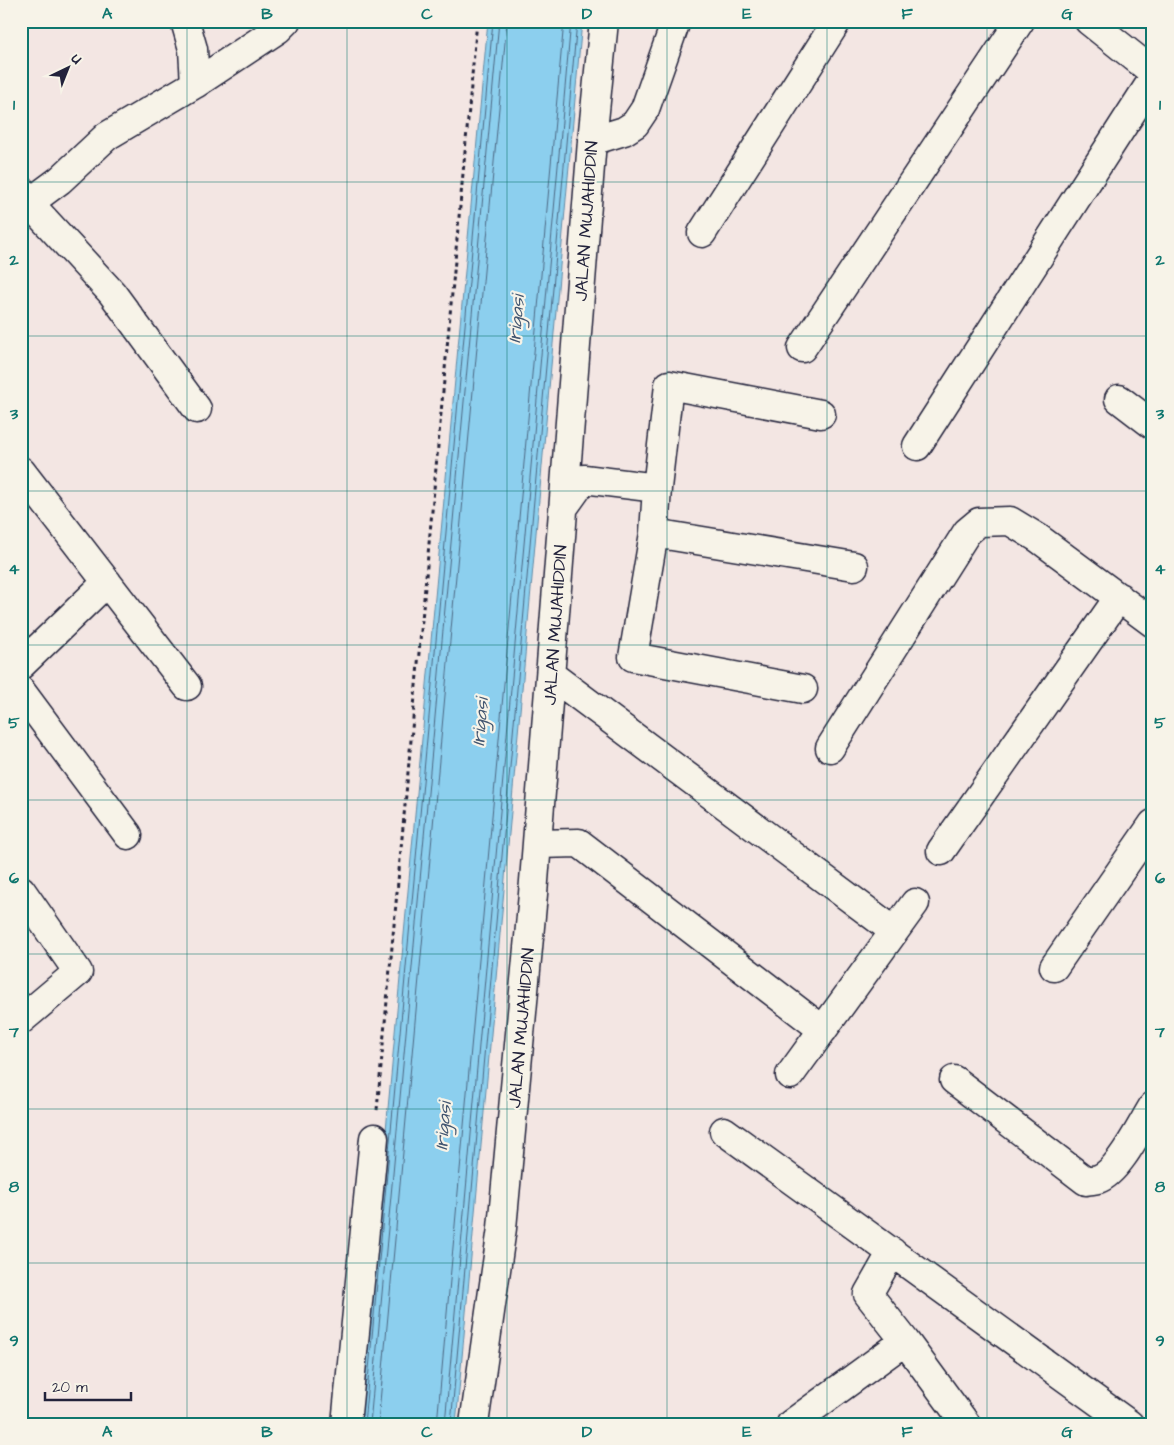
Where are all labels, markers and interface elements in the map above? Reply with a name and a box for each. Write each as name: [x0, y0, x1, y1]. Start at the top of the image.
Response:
text: A: [102, 3, 113, 25]
text: B: [261, 3, 273, 25]
text: C: [421, 3, 433, 25]
text: D: [582, 3, 593, 25]
text: E: [742, 3, 752, 25]
text: F: [901, 3, 913, 25]
text: G: [1061, 3, 1073, 25]
north arrow: [42, 42, 92, 92]
text: U: [66, 49, 86, 69]
text: 1: [13, 94, 16, 116]
text: 1: [1159, 94, 1162, 116]
street label: JALAN MUJAHIDDIN: [568, 140, 605, 302]
text: 2: [8, 249, 19, 271]
text: 2: [1154, 249, 1165, 271]
water label: Irigasi: [501, 292, 532, 344]
text: 3: [9, 403, 19, 425]
text: 3: [1155, 403, 1165, 425]
street label: JALAN MUJAHIDDIN: [537, 544, 574, 706]
text: 4: [9, 558, 20, 580]
text: 4: [1155, 558, 1166, 580]
water label: Irigasi: [465, 695, 496, 747]
text: 5: [8, 712, 20, 734]
text: 5: [1154, 712, 1166, 734]
text: 6: [9, 867, 19, 889]
text: 6: [1155, 867, 1165, 889]
street label: JALAN MUJAHIDDIN: [502, 947, 541, 1109]
text: 7: [8, 1021, 19, 1043]
text: 7: [1154, 1021, 1165, 1043]
water label: Irigasi: [428, 1099, 459, 1151]
text: 8: [9, 1176, 20, 1198]
text: 8: [1155, 1176, 1166, 1198]
text: 9: [9, 1330, 19, 1352]
text: 9: [1155, 1330, 1165, 1352]
scale bar: [45, 1370, 131, 1402]
text: 20 m: [52, 1377, 88, 1398]
text: A: [102, 1421, 113, 1443]
text: B: [261, 1421, 273, 1443]
text: C: [421, 1421, 433, 1443]
text: D: [582, 1421, 593, 1443]
text: E: [742, 1421, 752, 1443]
text: F: [901, 1421, 913, 1443]
text: G: [1061, 1421, 1073, 1443]

